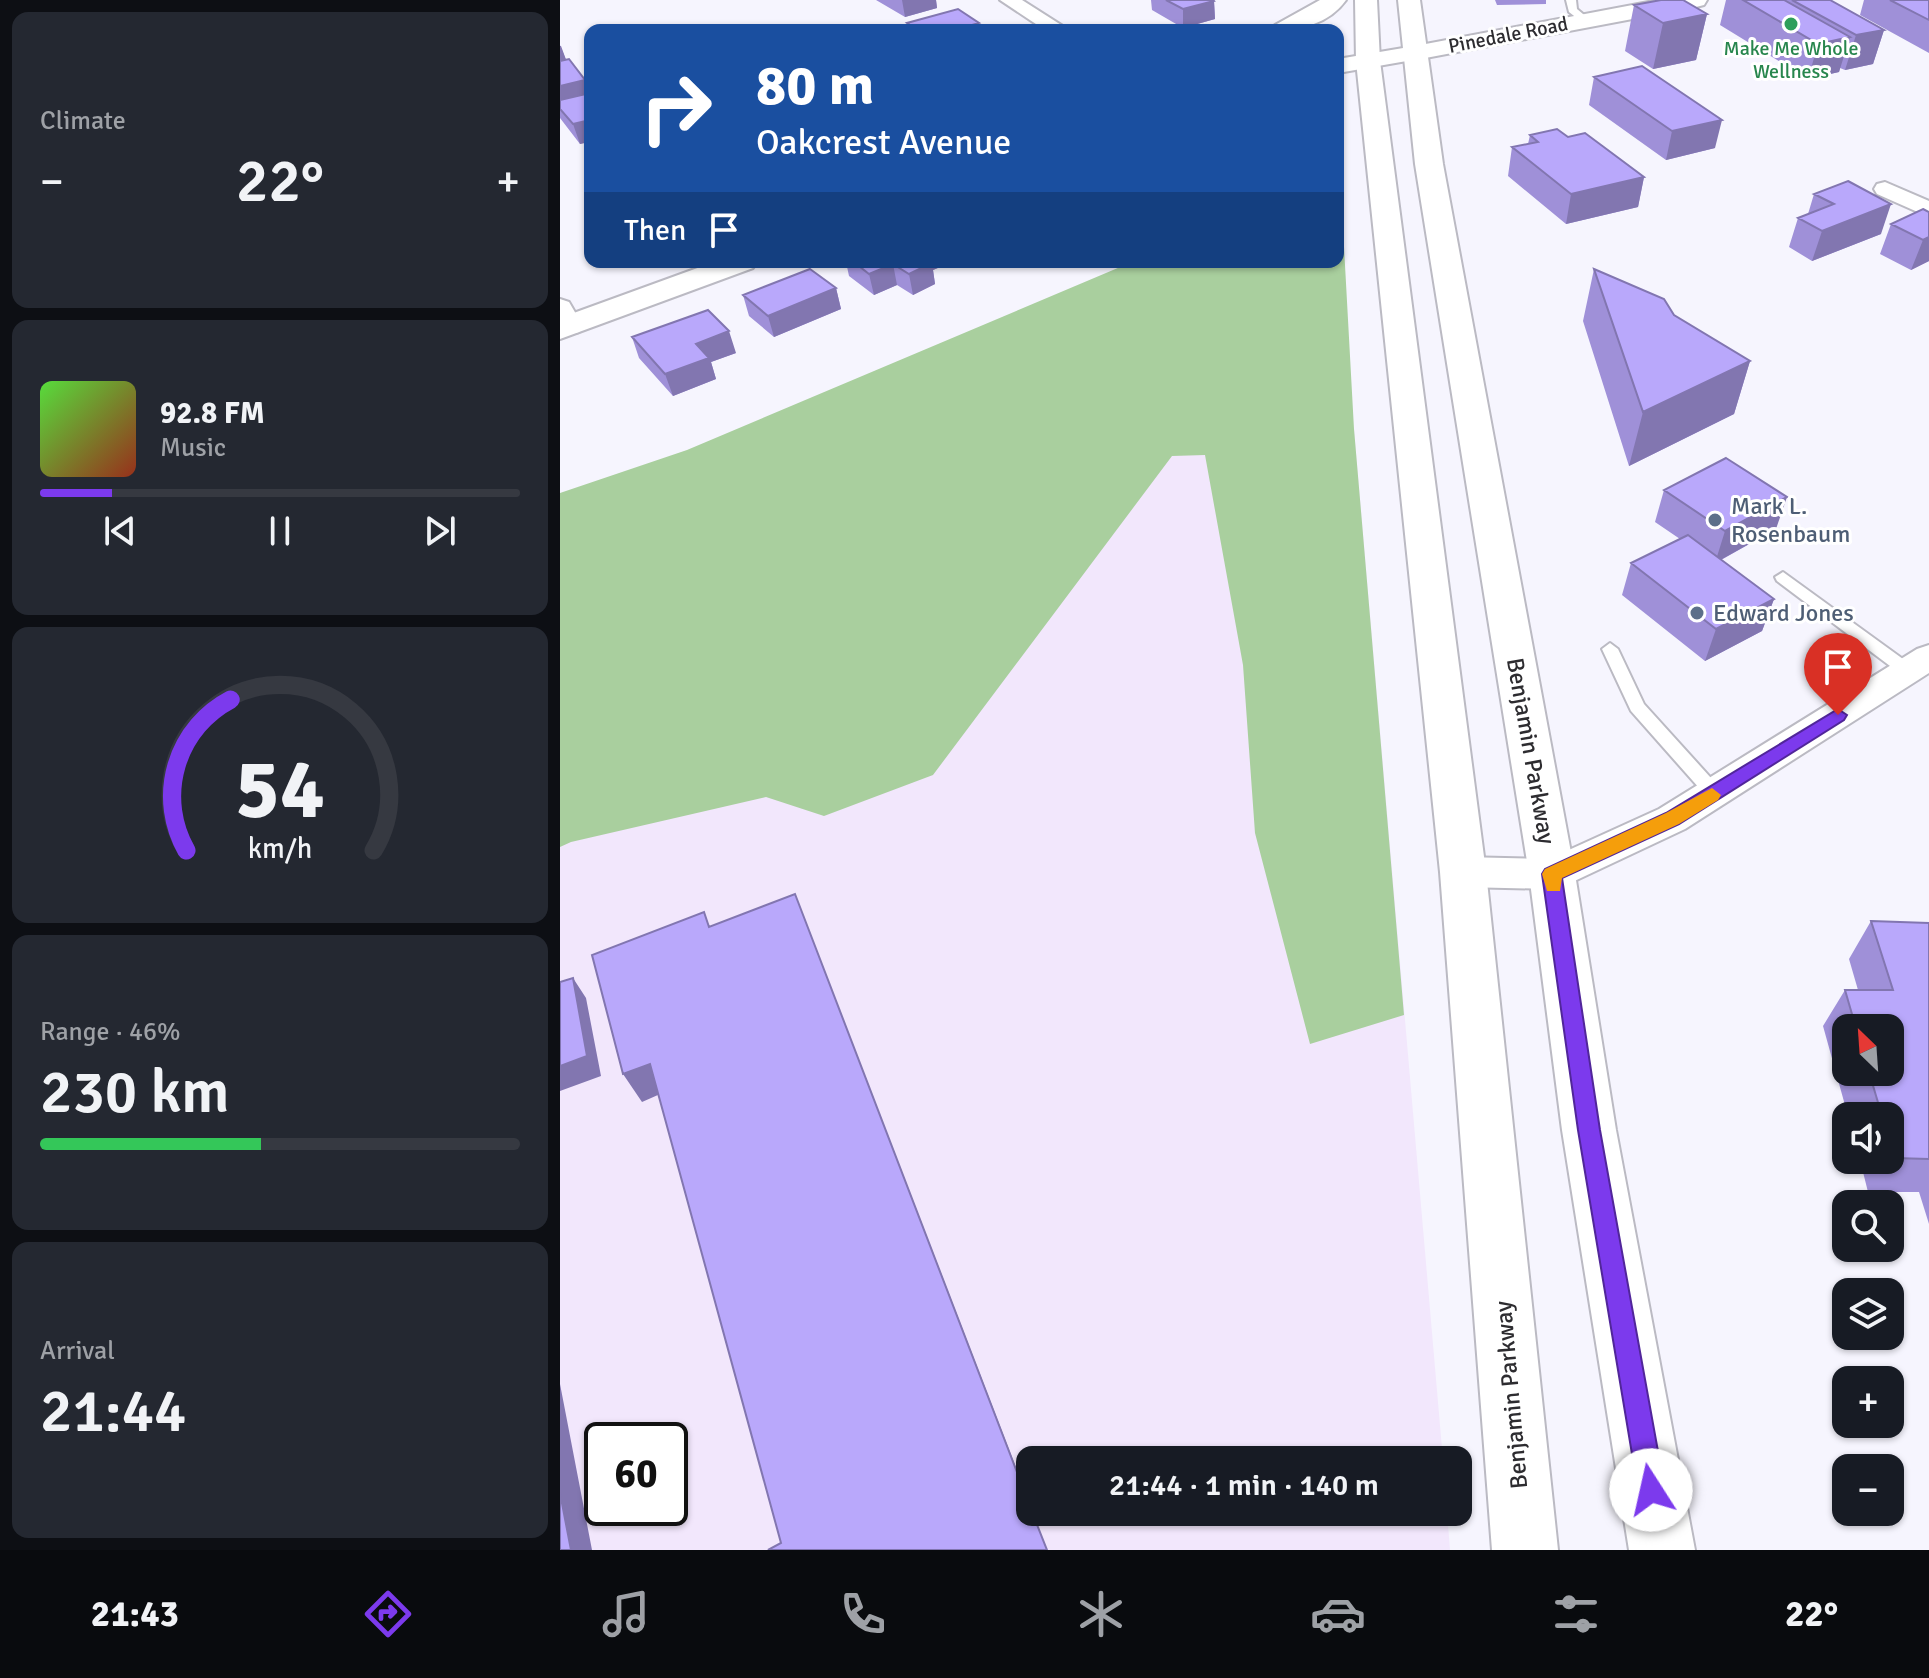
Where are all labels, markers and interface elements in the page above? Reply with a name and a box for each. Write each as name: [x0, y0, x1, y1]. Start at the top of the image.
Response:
street label: Pinedale Road: [1446, 11, 1570, 59]
marker: Make Me Whole Wellness: [1782, 15, 1800, 33]
place label: Make Me Whole Wellness: [1724, 36, 1858, 84]
text: 80 m: [756, 51, 874, 120]
icon: right: [624, 56, 728, 160]
text: Climate: [40, 105, 126, 137]
text: Oakcrest Avenue: [756, 120, 1011, 165]
text: 22°: [236, 145, 324, 219]
text: −: [40, 155, 64, 209]
text: +: [496, 155, 520, 209]
icon: arrive: [702, 208, 746, 252]
text: Then: [624, 212, 686, 249]
text: 92.8 FM: [160, 395, 265, 432]
text: Music: [160, 432, 226, 464]
place label: Mark L. Rosenbaum: [1731, 491, 1850, 549]
icon: previous: [98, 509, 142, 553]
icon: pause: [258, 509, 302, 553]
icon: next: [418, 509, 462, 553]
marker: Mark L. Rosenbaum: [1706, 511, 1724, 529]
place label: Edward Jones: [1713, 598, 1854, 628]
marker: Edward Jones: [1688, 604, 1706, 622]
pin: [1804, 633, 1872, 715]
icon: arrive: [1816, 645, 1860, 689]
street label: Benjamin Parkway: [1500, 655, 1562, 847]
text: 54: [235, 739, 325, 841]
text: km/h: [248, 831, 312, 866]
north arrow: [1832, 1014, 1904, 1086]
map controls: [1832, 1014, 1904, 1526]
text: Range · 46%: [40, 1016, 181, 1048]
text: 230 km: [40, 1056, 229, 1130]
button: sound: [1832, 1102, 1904, 1174]
button: search: [1832, 1190, 1904, 1262]
button: layers: [1832, 1278, 1904, 1350]
street label: Benjamin Parkway: [1488, 1300, 1534, 1490]
text: Arrival: [40, 1335, 115, 1367]
button: +: [1832, 1366, 1904, 1438]
text: 21:44: [40, 1375, 187, 1449]
speed limit sign: 60: [584, 1422, 688, 1526]
position arrow: [1609, 1448, 1693, 1532]
button: −: [1832, 1454, 1904, 1526]
text: 21:44 · 1 min · 140 m: [1109, 1467, 1379, 1504]
icon: directions: [360, 1586, 416, 1642]
icon: music: [598, 1586, 654, 1642]
icon: phone: [835, 1586, 891, 1642]
icon: climate: [1073, 1586, 1129, 1642]
icon: car: [1310, 1586, 1366, 1642]
icon: filters: [1548, 1586, 1604, 1642]
text: 21:43: [91, 1592, 179, 1637]
text: 22°: [1785, 1592, 1838, 1637]

